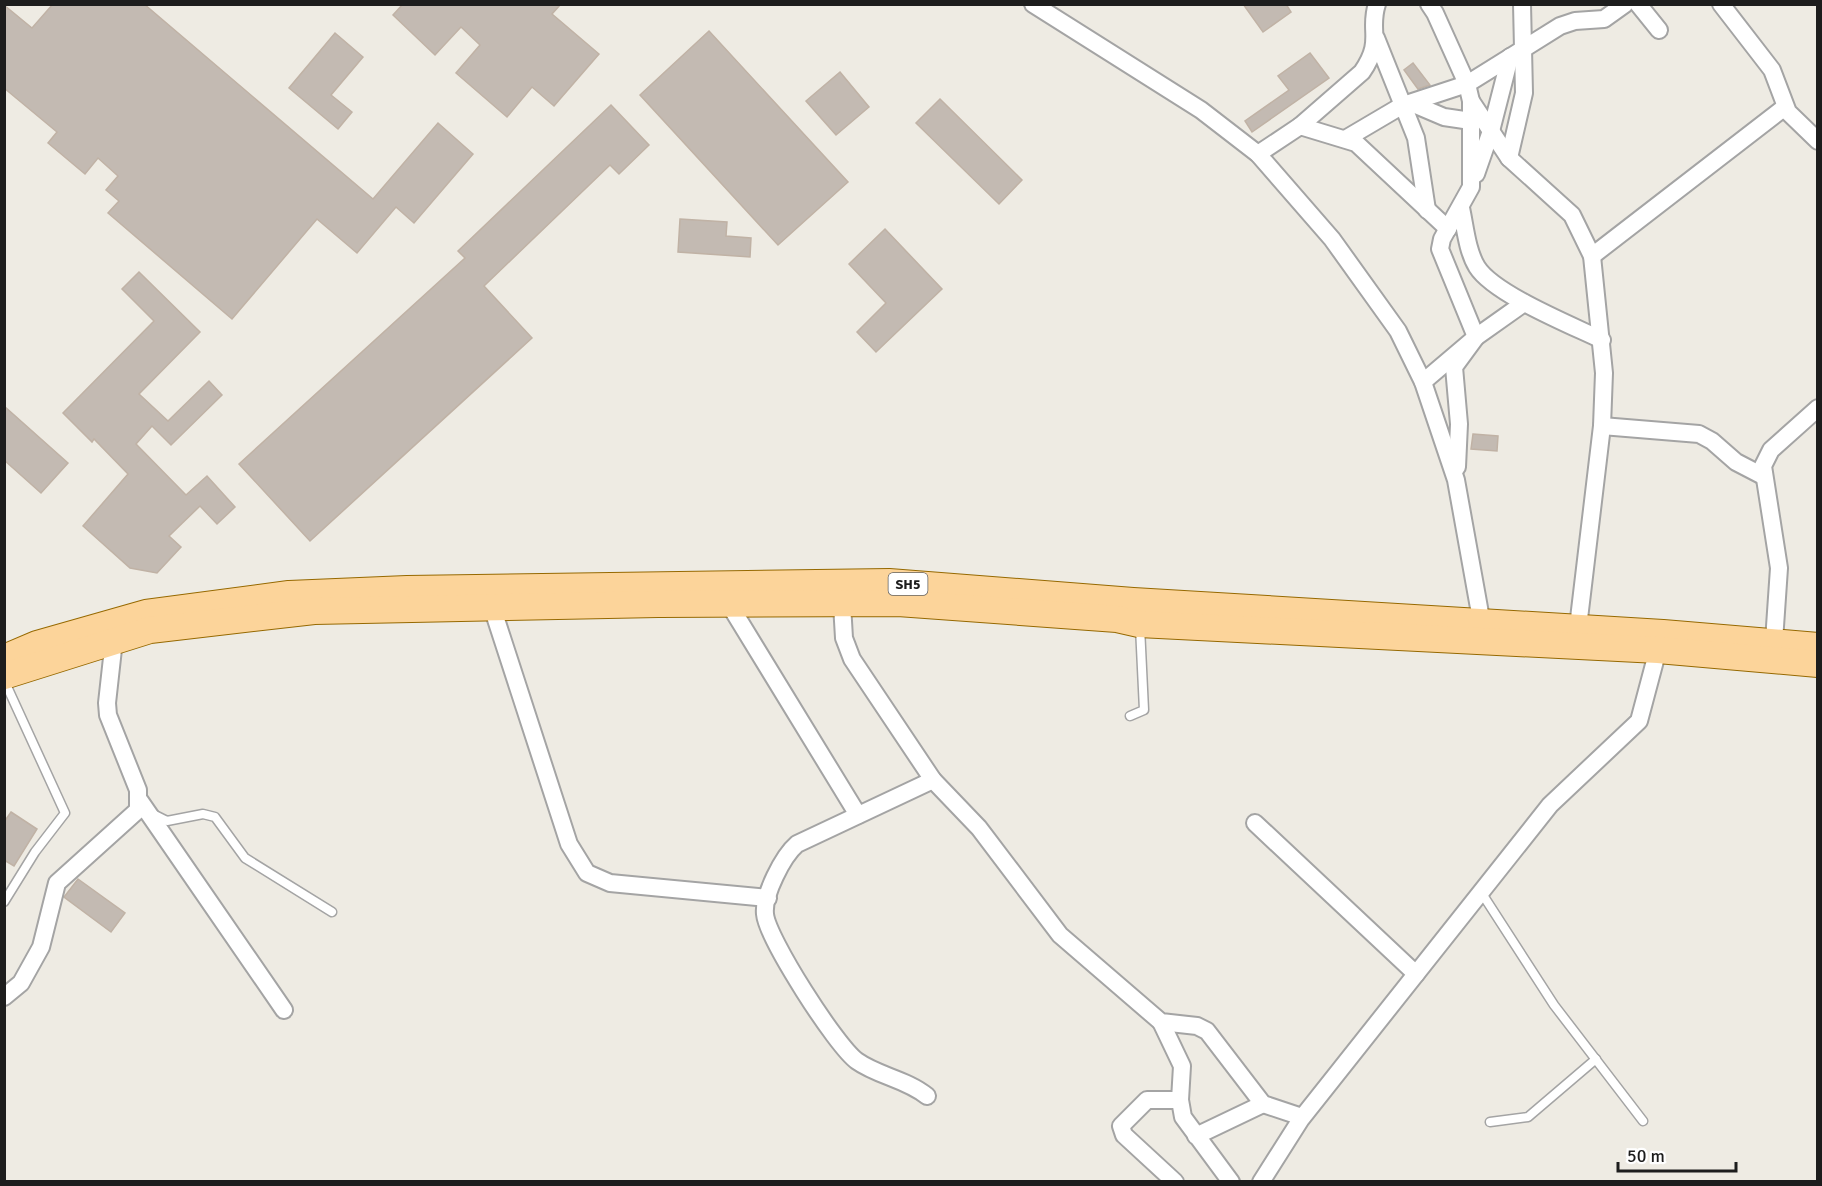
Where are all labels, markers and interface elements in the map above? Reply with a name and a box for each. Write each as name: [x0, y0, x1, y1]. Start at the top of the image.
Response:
road number: SH5: [888, 573, 928, 595]
scale bar: [1618, 1135, 1736, 1173]
text: 50 m: [1627, 1145, 1665, 1167]

